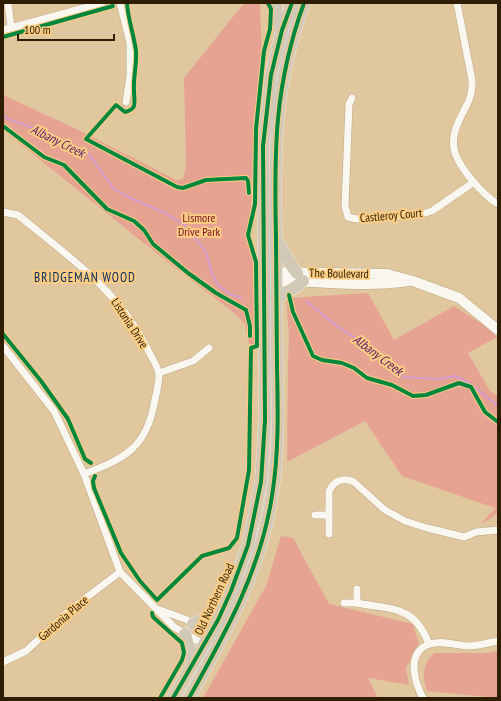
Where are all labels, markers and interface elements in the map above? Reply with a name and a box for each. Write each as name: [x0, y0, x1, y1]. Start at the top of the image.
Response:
scale bar: [18, 16, 114, 42]
text: 100 m: [24, 22, 51, 37]
water label: Albany Creek: [28, 121, 90, 162]
street label: Castleroy Court: [359, 205, 424, 225]
park label: Lismore Drive Park: [178, 210, 220, 239]
street label: The Boulevard: [309, 265, 369, 281]
district label: BRIDGEMAN WOOD: [34, 269, 136, 286]
street label: Listonia Drive: [108, 295, 152, 351]
water label: Albany Creek: [350, 331, 408, 380]
street label: Old Northern Road: [191, 561, 237, 637]
street label: Gardonia Place: [35, 592, 91, 644]

